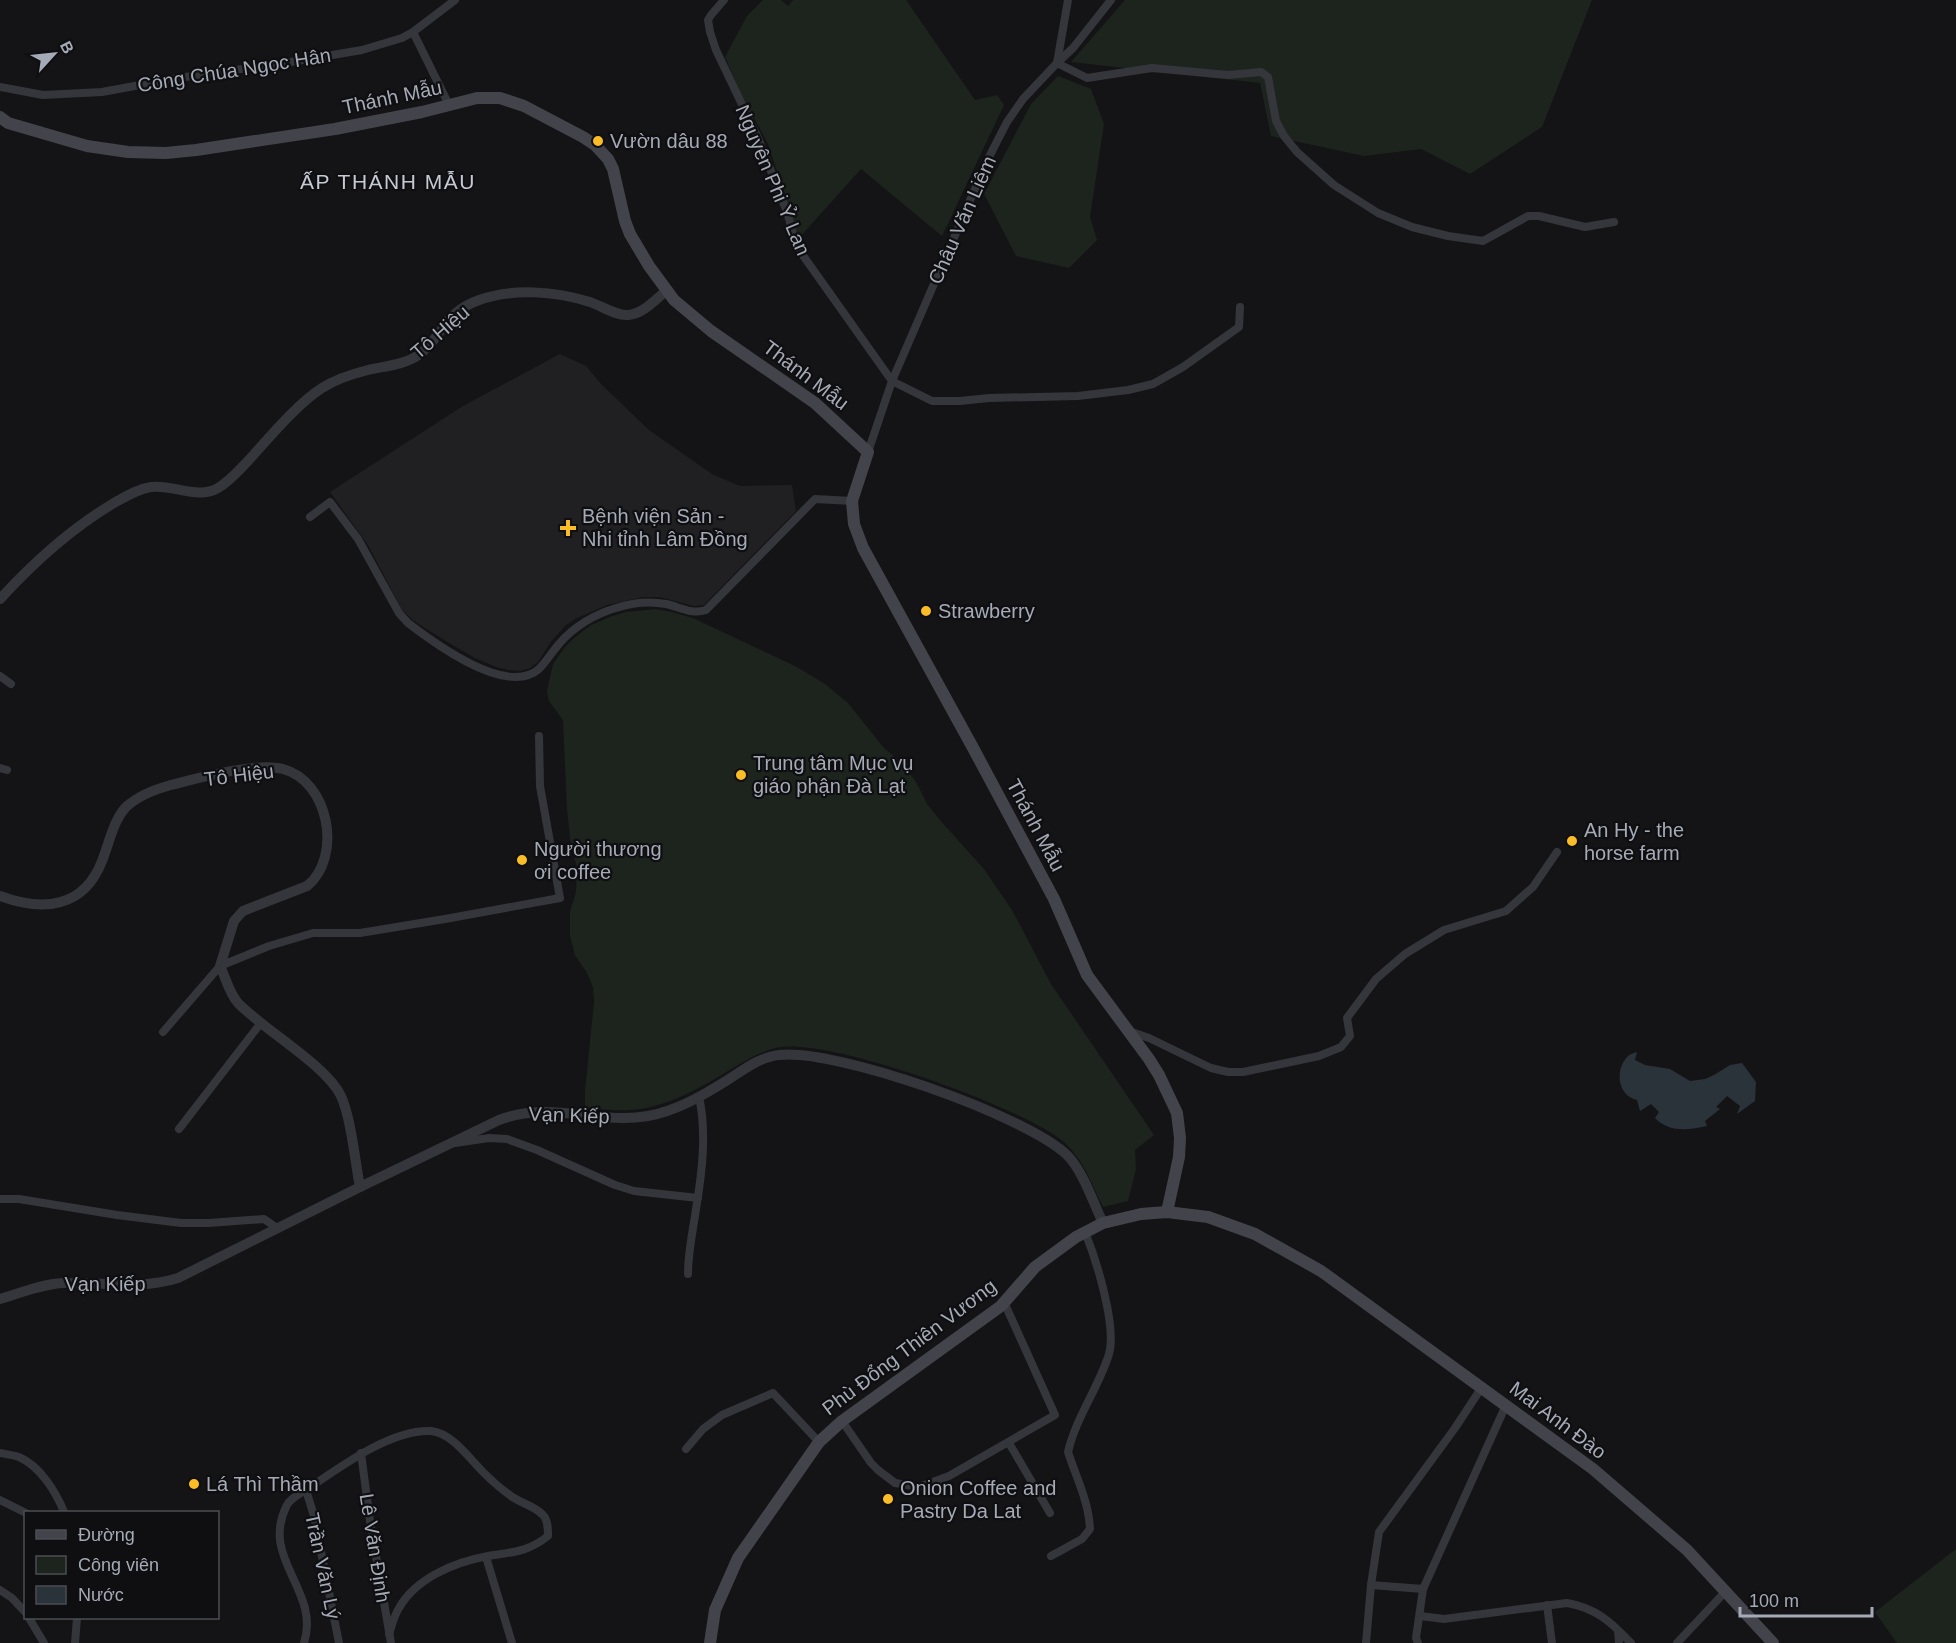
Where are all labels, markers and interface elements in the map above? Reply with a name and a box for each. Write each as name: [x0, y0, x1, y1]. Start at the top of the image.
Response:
north arrow: [24, 24, 84, 84]
text: B: [57, 38, 77, 56]
street label: Công Chúa Ngọc Hân: [136, 44, 332, 96]
street label: Thánh Mẫu: [340, 76, 444, 118]
street label: Nguyên Phi Ỷ Lan: [731, 101, 815, 259]
place label: Vườn dâu 88: [610, 130, 728, 152]
marker: Vườn dâu 88: [591, 134, 605, 148]
street label: Châu Văn Liêm: [924, 153, 1000, 287]
district label: ẤP THÁNH MẪU: [300, 170, 476, 193]
street label: Tô Hiệu: [406, 301, 474, 363]
street label: Thánh Mẫu: [759, 336, 853, 414]
place label: Bệnh viện Sản - Nhi tỉnh Lâm Đồng: [582, 505, 748, 550]
marker: Bệnh viện Sản - Nhi tỉnh Lâm Đồng: [559, 519, 577, 537]
place label: Strawberry: [938, 600, 1035, 622]
marker: Strawberry: [919, 604, 933, 618]
place label: Trung tâm Mục vụ giáo phận Đà Lạt: [753, 752, 913, 797]
street label: Tô Hiệu: [203, 760, 275, 790]
marker: Trung tâm Mục vụ giáo phận Đà Lạt: [734, 768, 748, 782]
street label: Thánh Mẫu: [1003, 775, 1069, 875]
place label: An Hy - the horse farm: [1584, 819, 1684, 864]
marker: An Hy - the horse farm: [1565, 834, 1579, 848]
place label: Người thương ơi coffee: [534, 838, 662, 883]
marker: Người thương ơi coffee: [515, 853, 529, 867]
street label: Vạn Kiếp: [528, 1103, 610, 1127]
street label: Vạn Kiếp: [64, 1273, 146, 1295]
street label: Phù Đổng Thiên Vương: [818, 1274, 1000, 1420]
street label: Mai Anh Đào: [1506, 1377, 1610, 1463]
place label: Lá Thì Thầm: [206, 1473, 319, 1495]
marker: Lá Thì Thầm: [187, 1477, 201, 1491]
place label: Onion Coffee and Pastry Da Lat: [900, 1477, 1056, 1522]
street label: Lê Văn Định: [356, 1492, 394, 1604]
marker: Onion Coffee and Pastry Da Lat: [881, 1492, 895, 1506]
legend: [24, 1511, 219, 1619]
street label: Trần Văn Lý: [301, 1511, 345, 1621]
text: Đường: [78, 1525, 135, 1545]
text: Công viên: [78, 1555, 159, 1575]
scale bar: [1740, 1580, 1872, 1618]
text: Nước: [78, 1585, 124, 1605]
text: 100 m: [1749, 1591, 1799, 1611]

